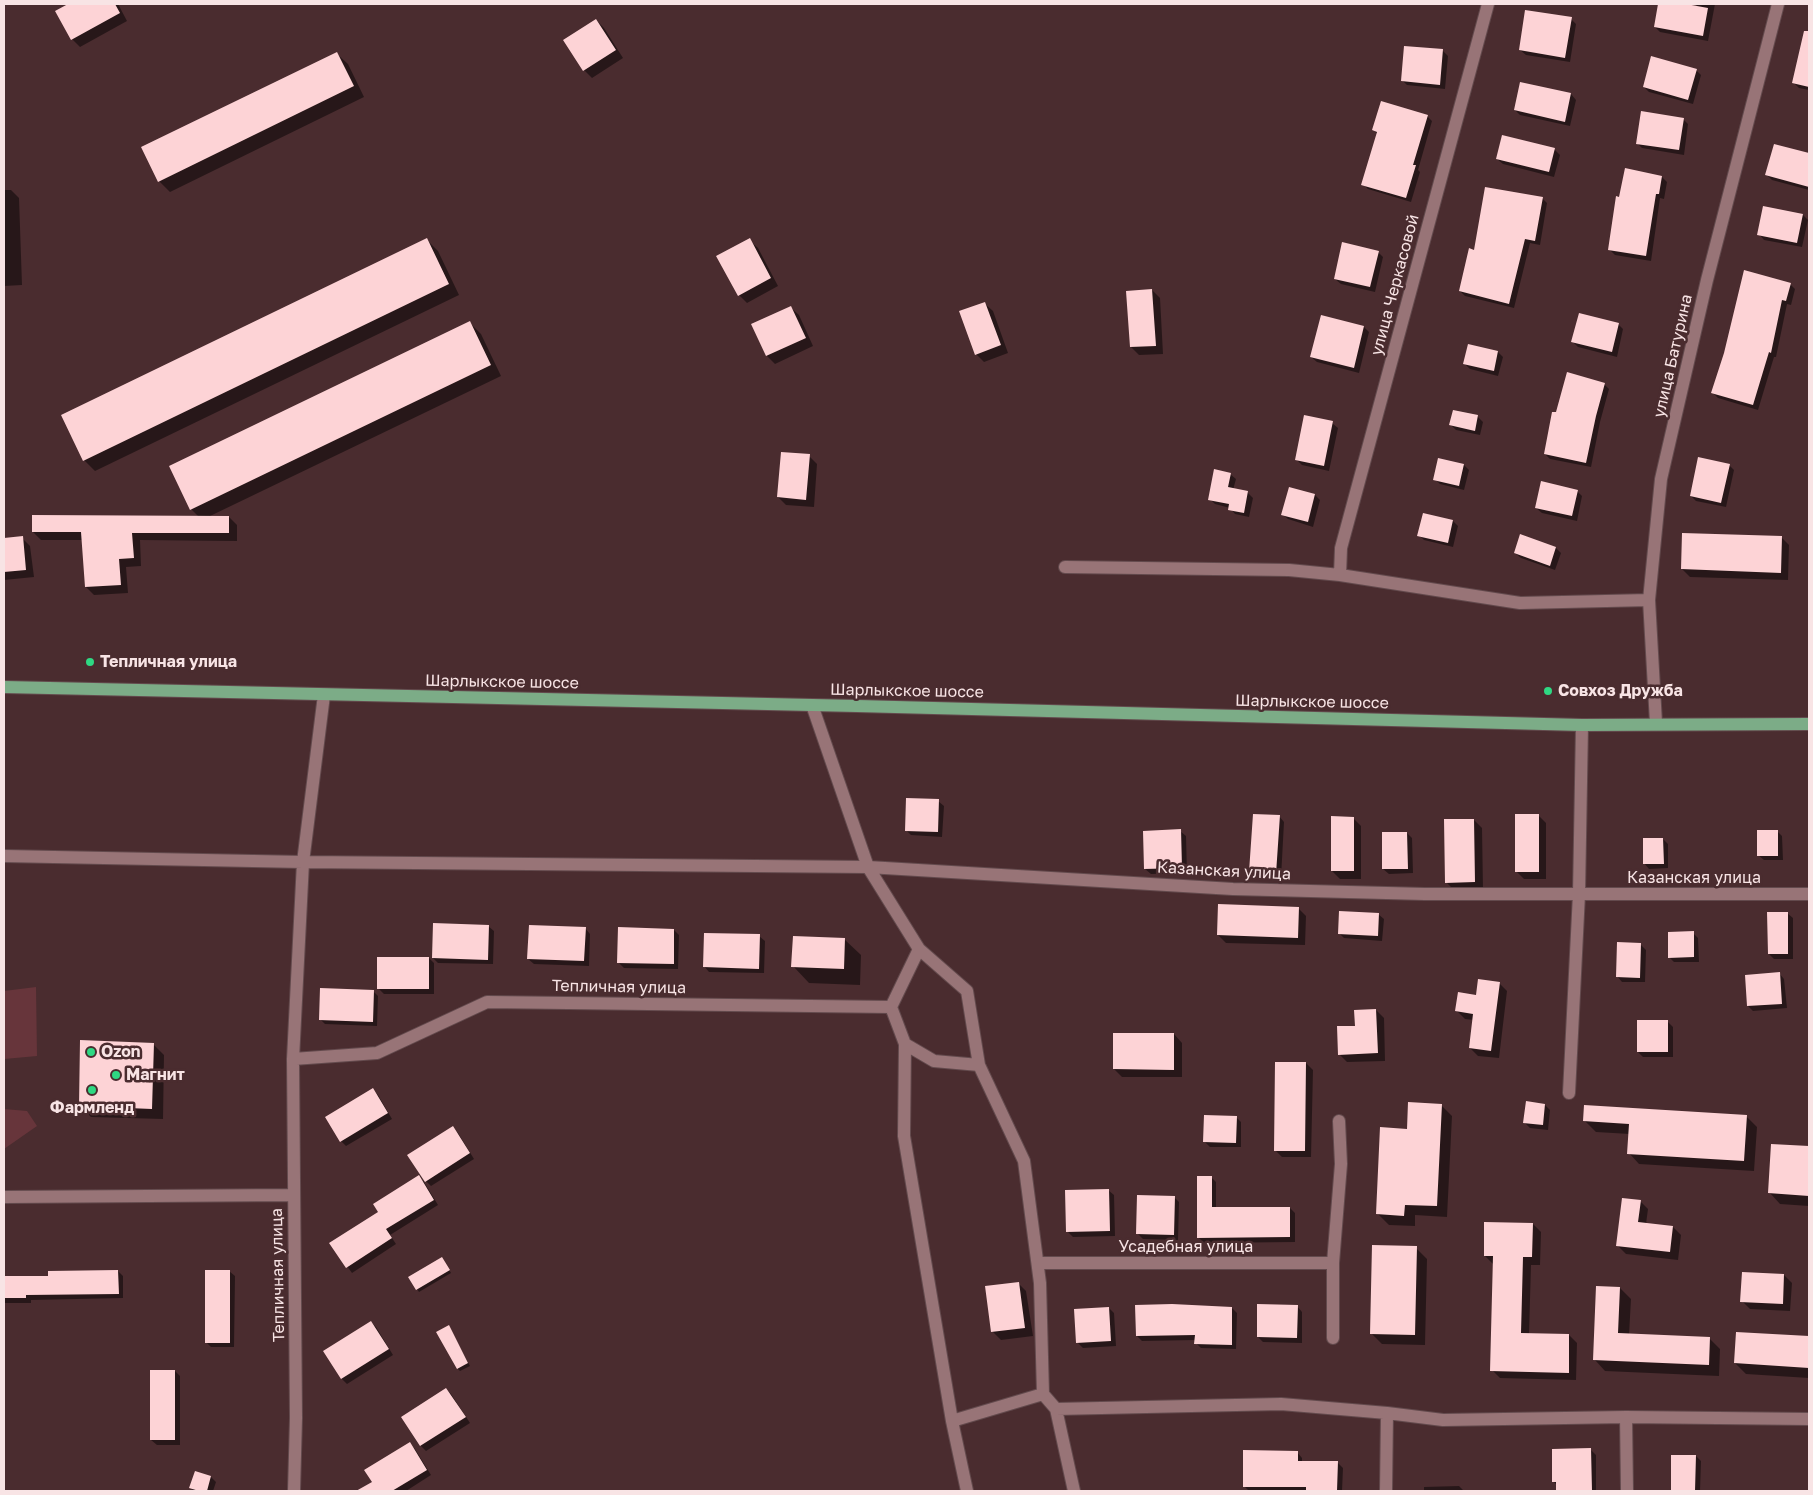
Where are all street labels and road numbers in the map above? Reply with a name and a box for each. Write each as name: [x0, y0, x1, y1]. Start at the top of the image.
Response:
street label: улица Черкасовой: [1367, 212, 1423, 358]
street label: улица Батурина: [1649, 292, 1697, 420]
street label: Шарлыкское шоссе: [425, 671, 579, 693]
street label: Шарлыкское шоссе: [830, 680, 984, 702]
street label: Шарлыкское шоссе: [1235, 691, 1389, 713]
street label: Казанская улица: [1157, 858, 1291, 884]
street label: Казанская улица: [1627, 868, 1761, 888]
street label: Тепличная улица: [552, 976, 686, 998]
street label: Тепличная улица: [267, 1208, 289, 1342]
street label: Усадебная улица: [1119, 1237, 1253, 1257]

